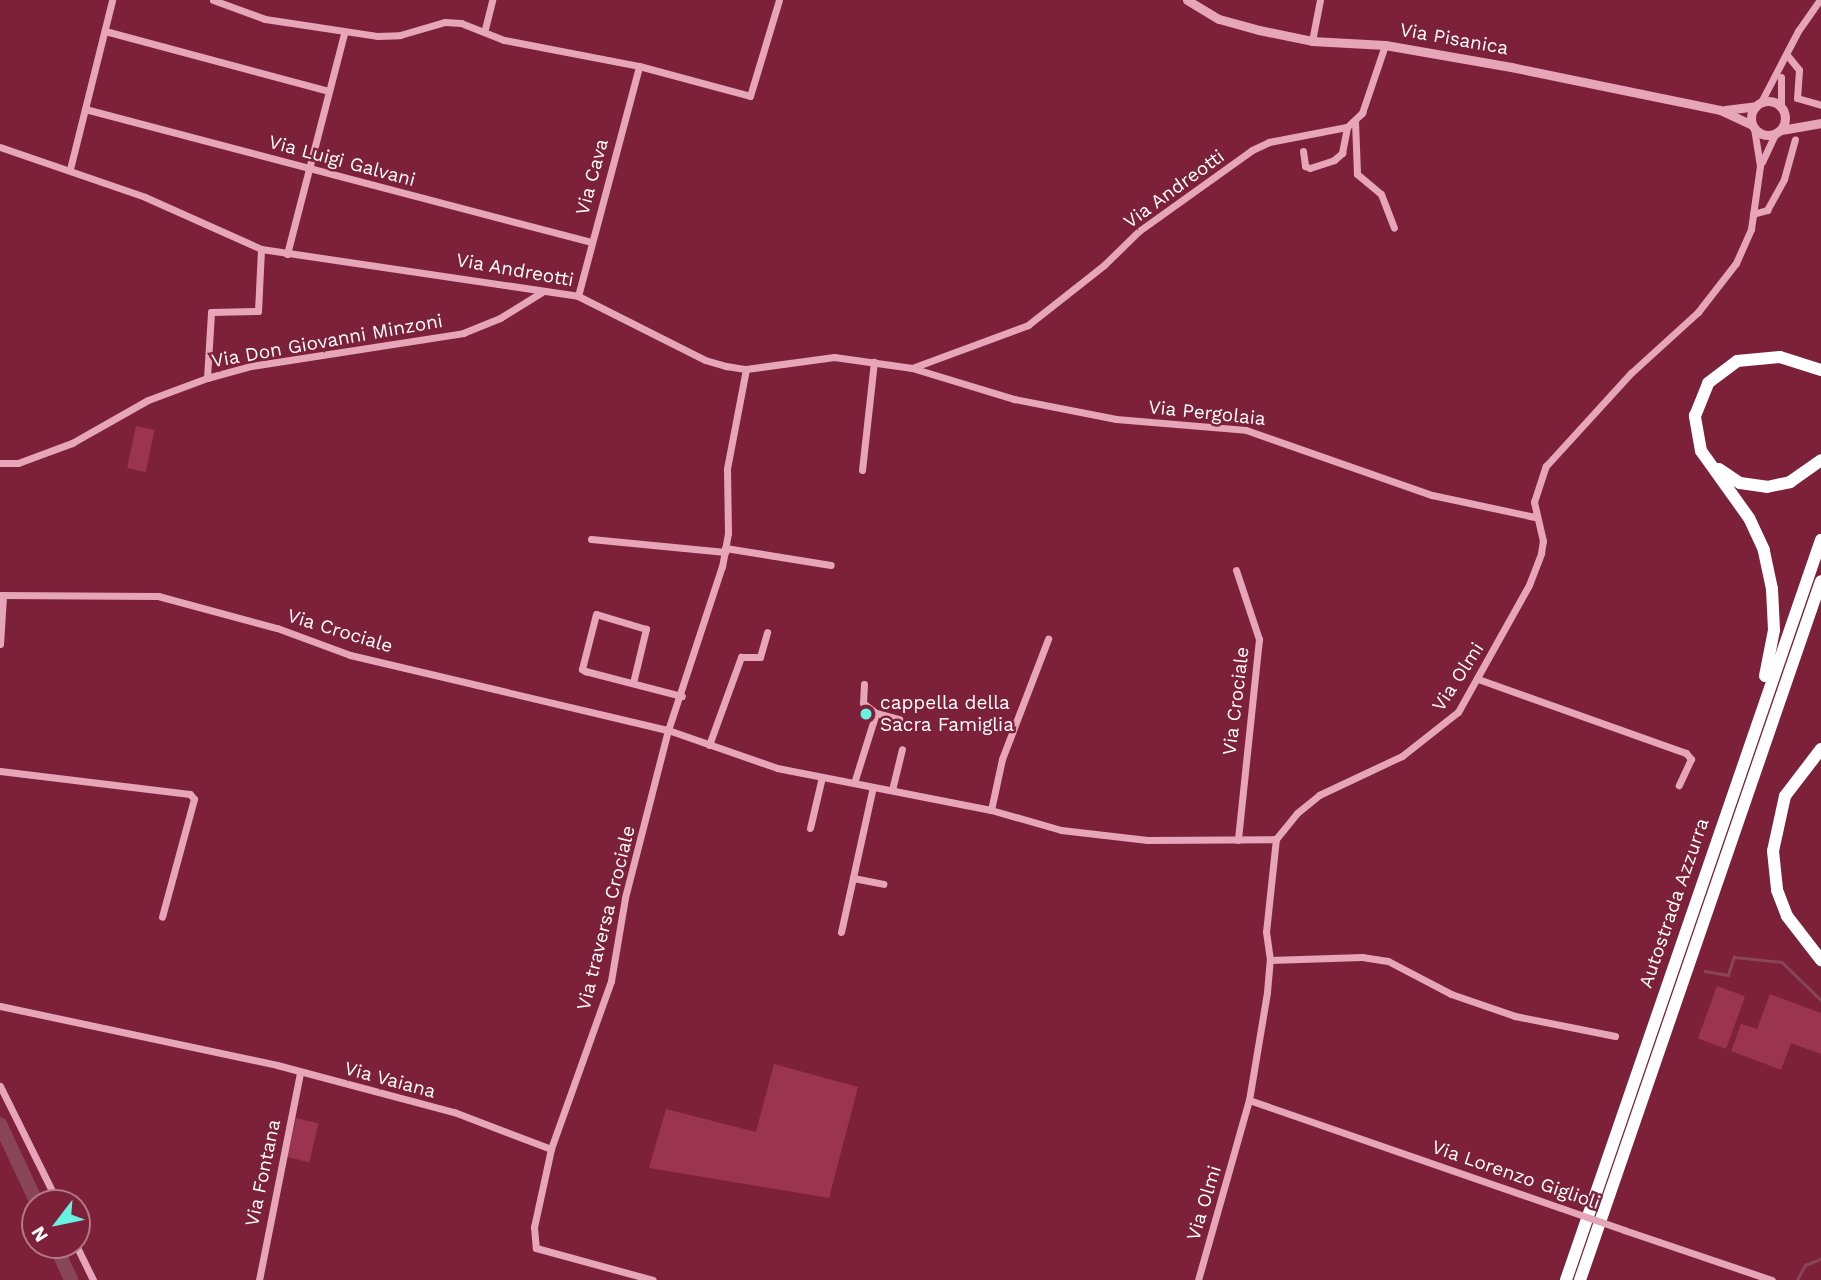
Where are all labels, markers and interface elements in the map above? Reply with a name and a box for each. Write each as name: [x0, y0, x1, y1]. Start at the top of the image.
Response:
street label: Via Pisanica: [1398, 18, 1510, 60]
street label: Via Luigi Galvani: [266, 130, 418, 192]
street label: Via Cava: [571, 136, 613, 218]
street label: Via Andreotti: [1119, 144, 1229, 234]
street label: Via Andreotti: [454, 248, 576, 292]
street label: Via Don Giovanni Minzoni: [209, 309, 445, 373]
street label: Via Pergolaia: [1147, 395, 1267, 431]
street label: Via Crociale: [284, 604, 396, 658]
street label: Via Olmi: [1427, 638, 1489, 716]
street label: Via Crociale: [1218, 645, 1254, 757]
place label: cappella della Sacra Famiglia: [880, 692, 1014, 736]
marker: cappella della Sacra Famiglia: [858, 706, 874, 722]
street label: Autostrada Azzurra: [1634, 814, 1714, 992]
street label: Via traversa Crociale: [572, 823, 640, 1013]
street label: Via Vaiana: [341, 1057, 439, 1103]
street label: Via Fontana: [240, 1117, 286, 1229]
street label: Via Lorenzo Giglioli: [1429, 1135, 1603, 1215]
street label: Via Olmi: [1182, 1162, 1226, 1244]
north arrow: [21, 1189, 91, 1259]
text: N: [26, 1222, 53, 1246]

